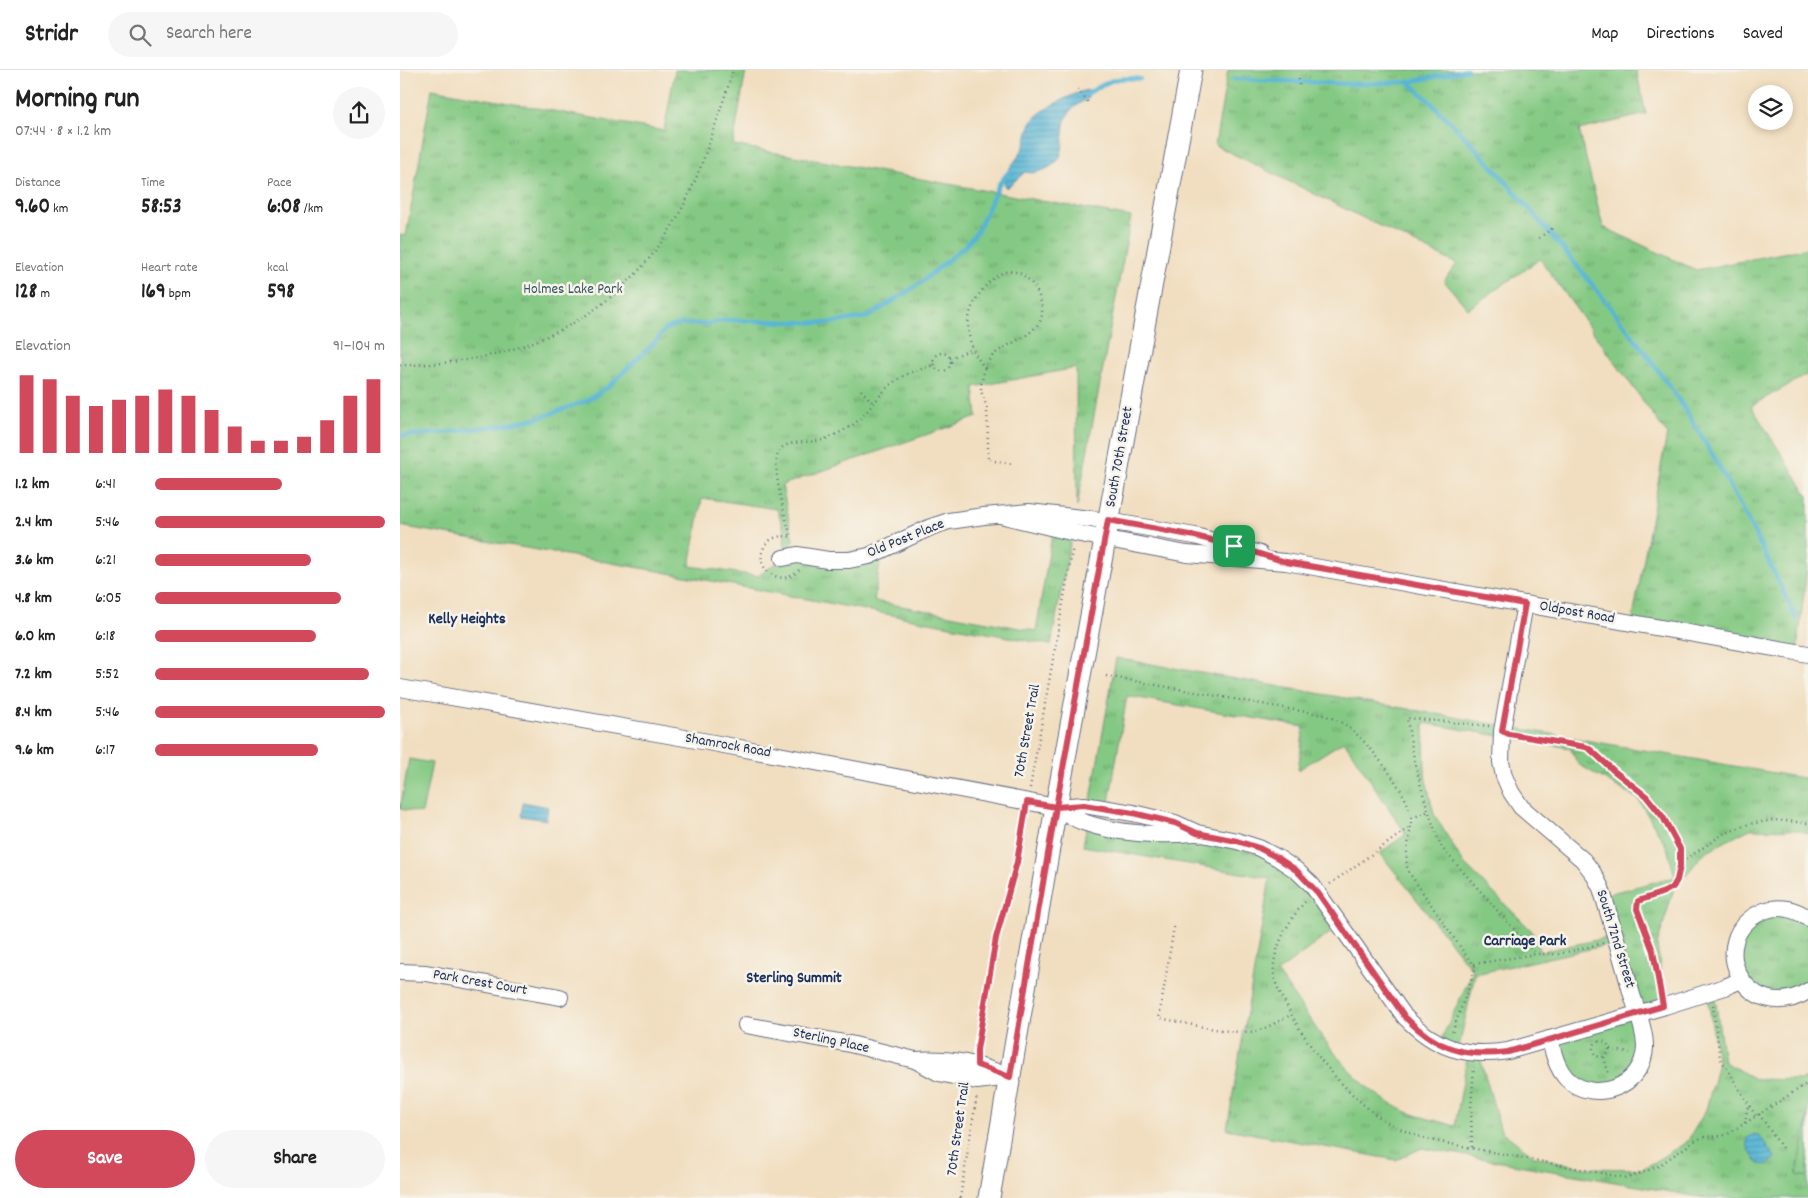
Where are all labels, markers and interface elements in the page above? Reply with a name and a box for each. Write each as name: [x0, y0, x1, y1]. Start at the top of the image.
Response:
search box: [108, 12, 458, 57]
text: Stridr: [25, 18, 78, 52]
icon: search: [126, 21, 154, 49]
text: Search here: [166, 21, 252, 48]
text: Map: [1591, 22, 1618, 47]
text: Directions: [1646, 22, 1715, 47]
text: Saved: [1743, 22, 1783, 47]
text: Morning run: [15, 81, 139, 121]
map controls: [1748, 85, 1793, 130]
button: layers: [1748, 85, 1793, 130]
button: share: [333, 87, 385, 139]
text: 07:44 · 8 × 1.2 km: [15, 120, 111, 143]
text: Distance: [15, 173, 61, 193]
text: Time: [141, 173, 165, 193]
text: Pace: [267, 173, 292, 193]
text: 9.60: [15, 193, 50, 223]
text: 58:53: [141, 193, 182, 223]
text: 6:08: [267, 193, 301, 223]
text: km: [50, 199, 68, 219]
text: /km: [301, 199, 323, 219]
text: Elevation: [15, 258, 64, 278]
text: Heart rate: [141, 258, 198, 278]
text: kcal: [267, 258, 288, 278]
text: 128: [15, 278, 37, 308]
text: 169: [141, 278, 166, 308]
text: 598: [267, 278, 295, 308]
park label: Holmes Lake Park: [523, 279, 623, 301]
text: m: [37, 284, 50, 304]
text: bpm: [166, 284, 191, 304]
text: Elevation: [15, 335, 71, 358]
text: 91–104 m: [333, 335, 385, 358]
street label: South 70th Street: [1100, 405, 1140, 509]
text: 1.2 km: [15, 473, 49, 496]
text: 6:41: [95, 473, 116, 496]
text: 2.4 km: [15, 511, 53, 534]
text: 5:46: [95, 511, 120, 534]
street label: Old Post Place: [864, 513, 948, 564]
pin: [1213, 525, 1255, 567]
icon: arrive: [1220, 532, 1248, 560]
text: 3.6 km: [15, 549, 54, 572]
text: 6:21: [95, 549, 116, 572]
text: 4.8 km: [15, 587, 52, 610]
text: 6:05: [95, 587, 122, 610]
street label: Oldpost Road: [1538, 596, 1616, 630]
district label: Kelly Heights: [428, 608, 506, 631]
text: 6.0 km: [15, 625, 55, 648]
text: 6:18: [95, 625, 115, 648]
text: 7.2 km: [15, 663, 52, 686]
text: 5:52: [95, 663, 119, 686]
street label: 70th Street Trail: [1009, 682, 1047, 779]
text: 8.4 km: [15, 701, 52, 724]
text: 5:46: [95, 701, 120, 724]
street label: Shamrock Road: [683, 728, 773, 764]
text: 9.6 km: [15, 739, 54, 762]
text: 6:17: [95, 739, 115, 762]
street label: South 72nd Street: [1590, 887, 1641, 991]
district label: Carriage Park: [1484, 930, 1567, 953]
street label: Park Crest Court: [431, 964, 529, 1002]
district label: Sterling Summit: [746, 967, 842, 990]
street label: Sterling Place: [791, 1022, 872, 1060]
street label: 70th Street Trail: [942, 1080, 977, 1177]
button: Save: [15, 1130, 195, 1188]
button: Share: [205, 1130, 385, 1188]

